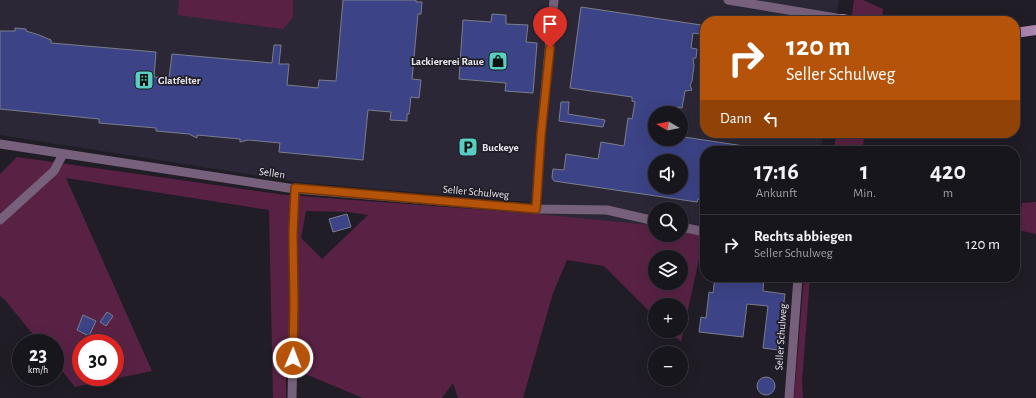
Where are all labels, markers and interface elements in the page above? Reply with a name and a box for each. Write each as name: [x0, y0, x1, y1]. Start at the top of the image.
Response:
pin: [533, 7.0, 567, 48]
icon: arrive: [539, 13, 561, 35]
icon: right: [720, 32, 772, 84]
text: 120 m: [786, 33, 851, 61]
shop icon: Lackiererei Raue: [487, 50, 509, 72]
place label: Lackiererei Raue: [411, 56, 484, 67]
text: Seller Schulweg: [786, 66, 895, 84]
building icon: Glatfelter: [133, 69, 155, 91]
place label: Glatfelter: [158, 75, 201, 86]
north arrow: [648, 106, 688, 146]
map controls: [648, 106, 688, 386]
icon: left: [760, 108, 782, 130]
text: Dann: [720, 111, 752, 126]
parking icon: Buckeye: [457, 136, 479, 158]
place label: Buckeye: [482, 142, 519, 153]
button: sound: [648, 154, 688, 194]
text: 17:16: [754, 160, 799, 184]
text: 1: [860, 160, 869, 184]
text: 420: [930, 160, 966, 184]
street label: Sellen: [258, 166, 286, 180]
street label: Seller Schulweg: [442, 184, 510, 200]
text: Ankunft: [756, 187, 797, 200]
text: Min.: [853, 187, 876, 200]
text: m: [943, 187, 953, 200]
button: search: [648, 202, 688, 242]
text: Rechts abbiegen: [754, 229, 852, 244]
icon: right: [720, 234, 742, 256]
text: 120 m: [966, 237, 1000, 252]
text: Seller Schulweg: [754, 247, 833, 260]
button: layers: [648, 250, 688, 290]
button: +: [648, 298, 688, 338]
street label: Seller Schulweg: [773, 303, 789, 371]
speed limit sign: 30: [72, 334, 124, 386]
position arrow: [272, 337, 314, 379]
text: 23: [29, 345, 47, 365]
button: −: [648, 346, 688, 386]
text: km/h: [28, 365, 48, 375]

